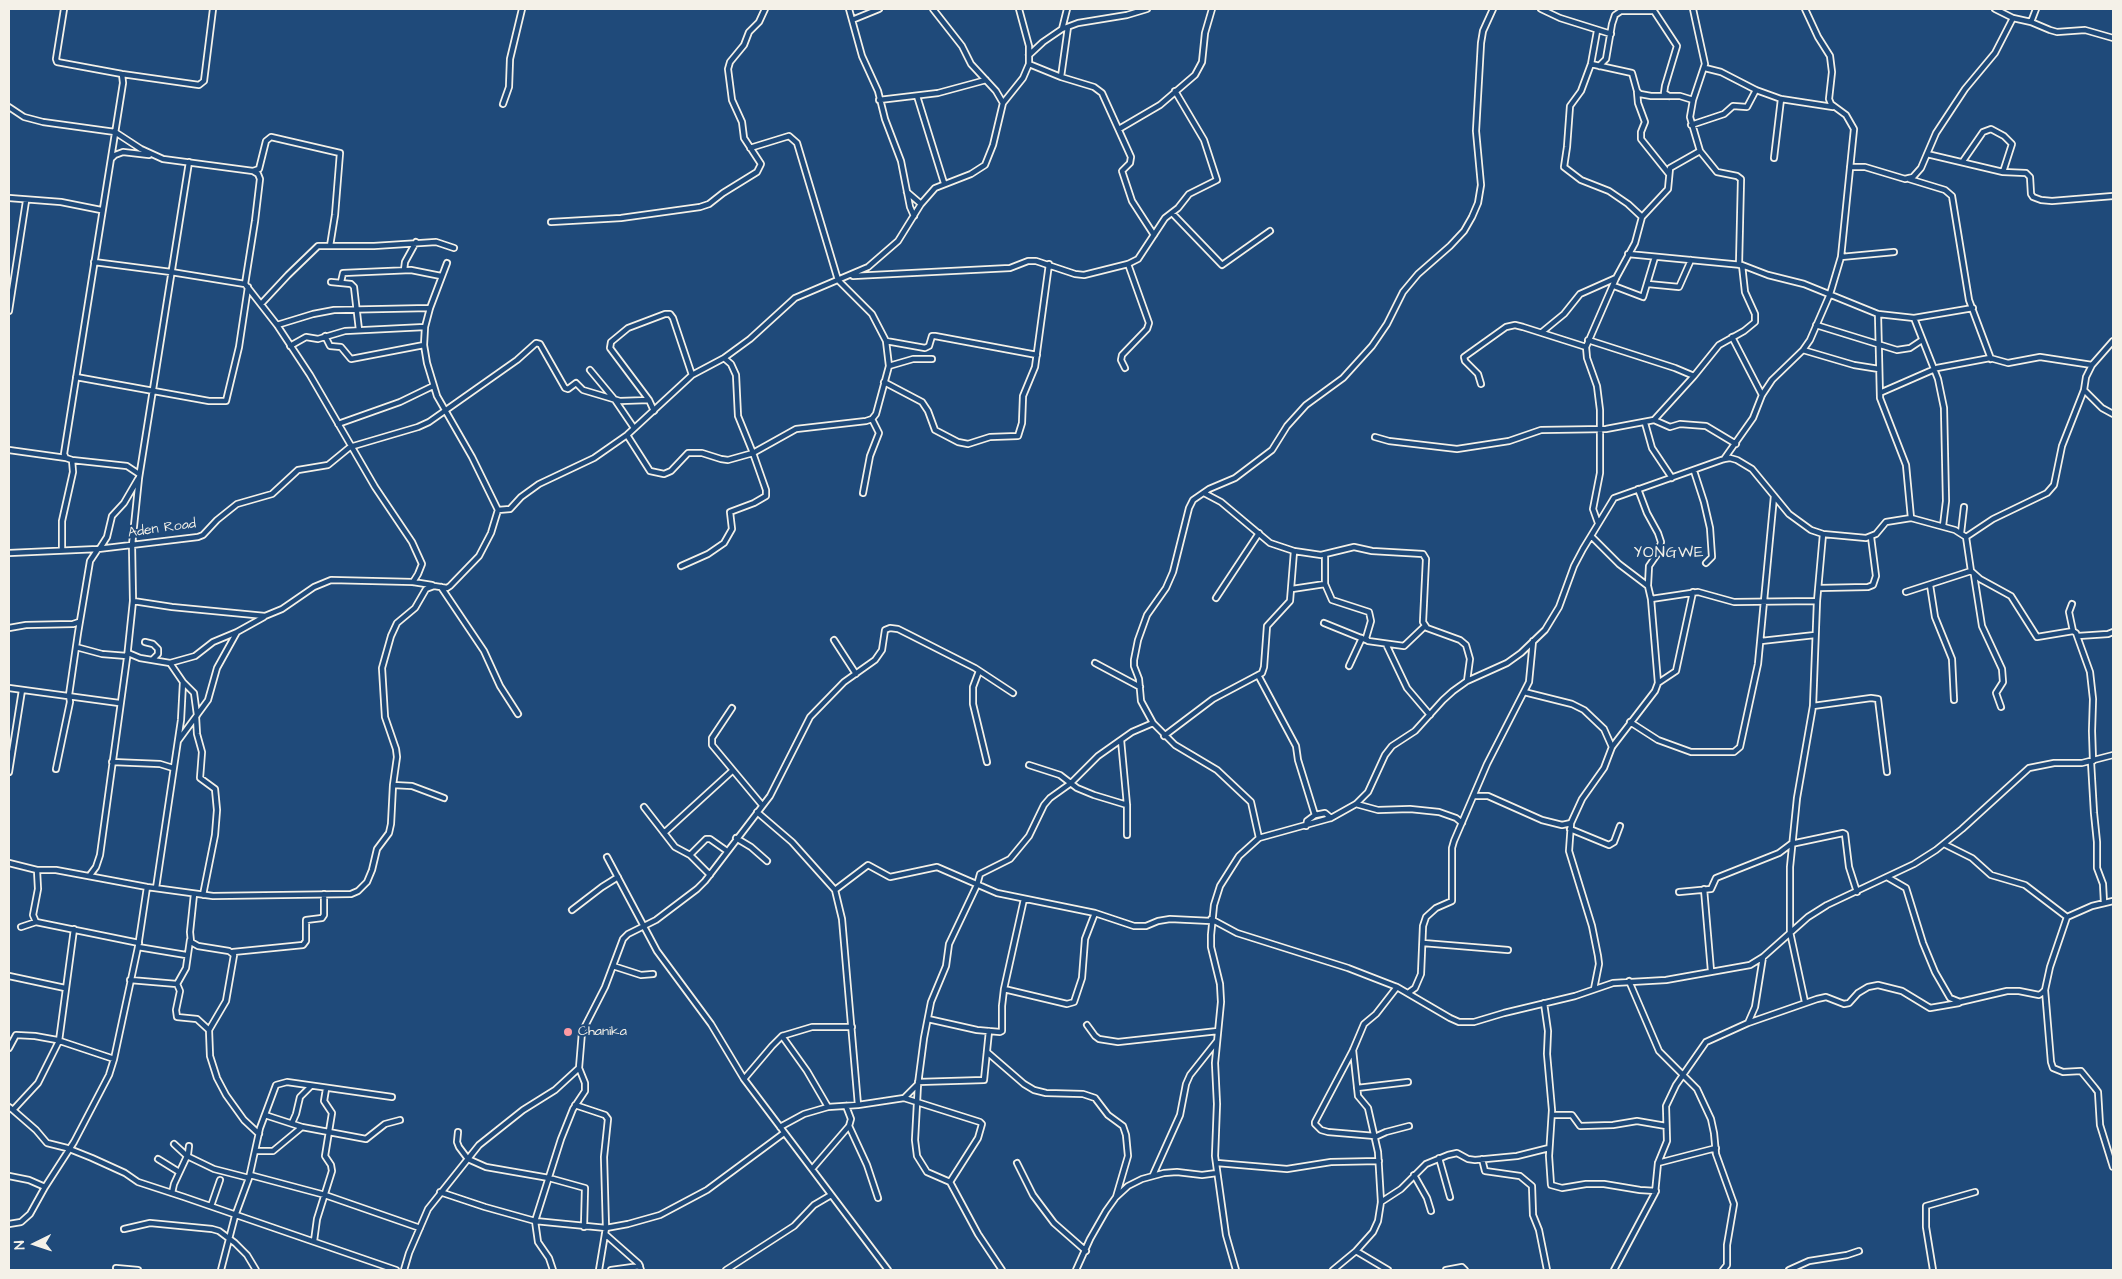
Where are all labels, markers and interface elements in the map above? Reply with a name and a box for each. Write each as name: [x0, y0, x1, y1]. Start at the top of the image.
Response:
street label: Aden Road: [127, 516, 197, 542]
district label: YONGWE: [1633, 544, 1705, 564]
place label: Chanika: [578, 1024, 627, 1040]
marker: Chanika: [562, 1026, 574, 1038]
north arrow: [10, 1219, 60, 1269]
text: N: [10, 1240, 30, 1250]

